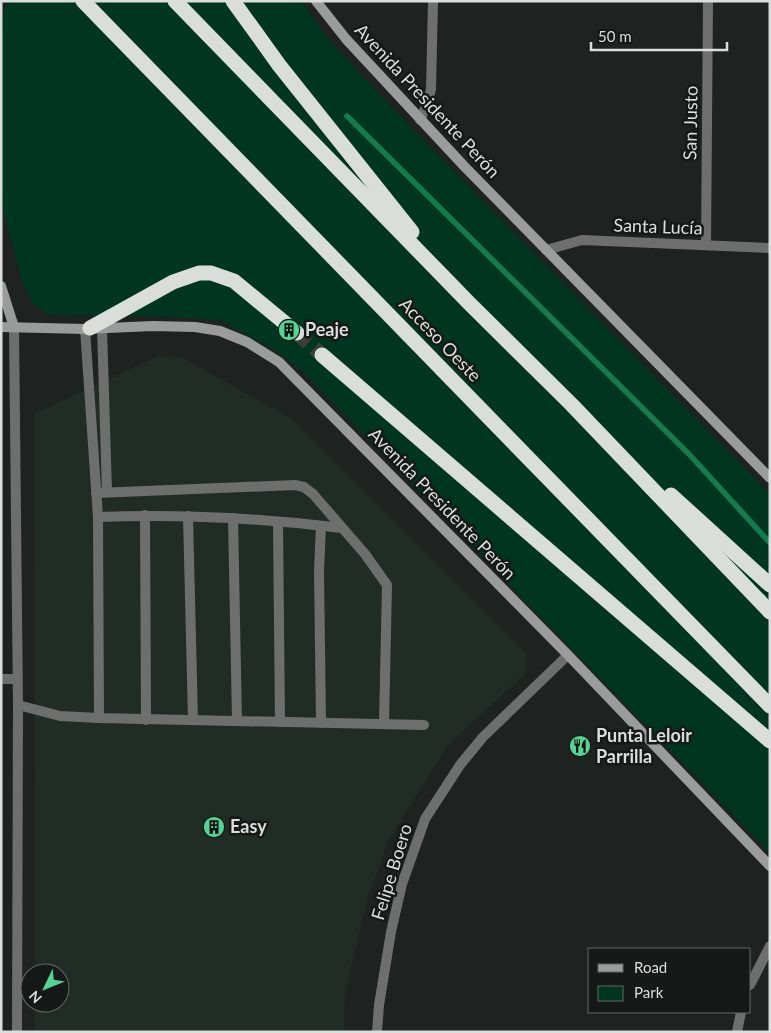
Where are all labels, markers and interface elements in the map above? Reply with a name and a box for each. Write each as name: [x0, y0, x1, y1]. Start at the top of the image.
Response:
street label: Avenida Presidente Perón: [351, 19, 505, 182]
scale bar: [591, 20, 727, 52]
text: 50 m: [598, 27, 632, 45]
street label: San Justo: [678, 86, 702, 160]
street label: Santa Lucía: [613, 213, 703, 239]
street label: Acceso Oeste: [395, 293, 486, 386]
building icon: Peaje: [277, 318, 301, 342]
place label: Peaje: [305, 318, 349, 340]
street label: Avenida Presidente Perón: [364, 423, 521, 584]
place label: Punta Leloir Parrilla: [596, 724, 692, 767]
restaurant icon: Punta Leloir Parrilla: [568, 734, 592, 758]
building icon: Easy: [202, 815, 226, 839]
place label: Easy: [230, 815, 267, 837]
street label: Felipe Boero: [366, 821, 416, 922]
legend: [588, 948, 751, 1013]
text: Road: [634, 958, 667, 976]
north arrow: [20, 963, 70, 1013]
text: Park: [634, 983, 664, 1001]
text: N: [25, 987, 45, 1007]

